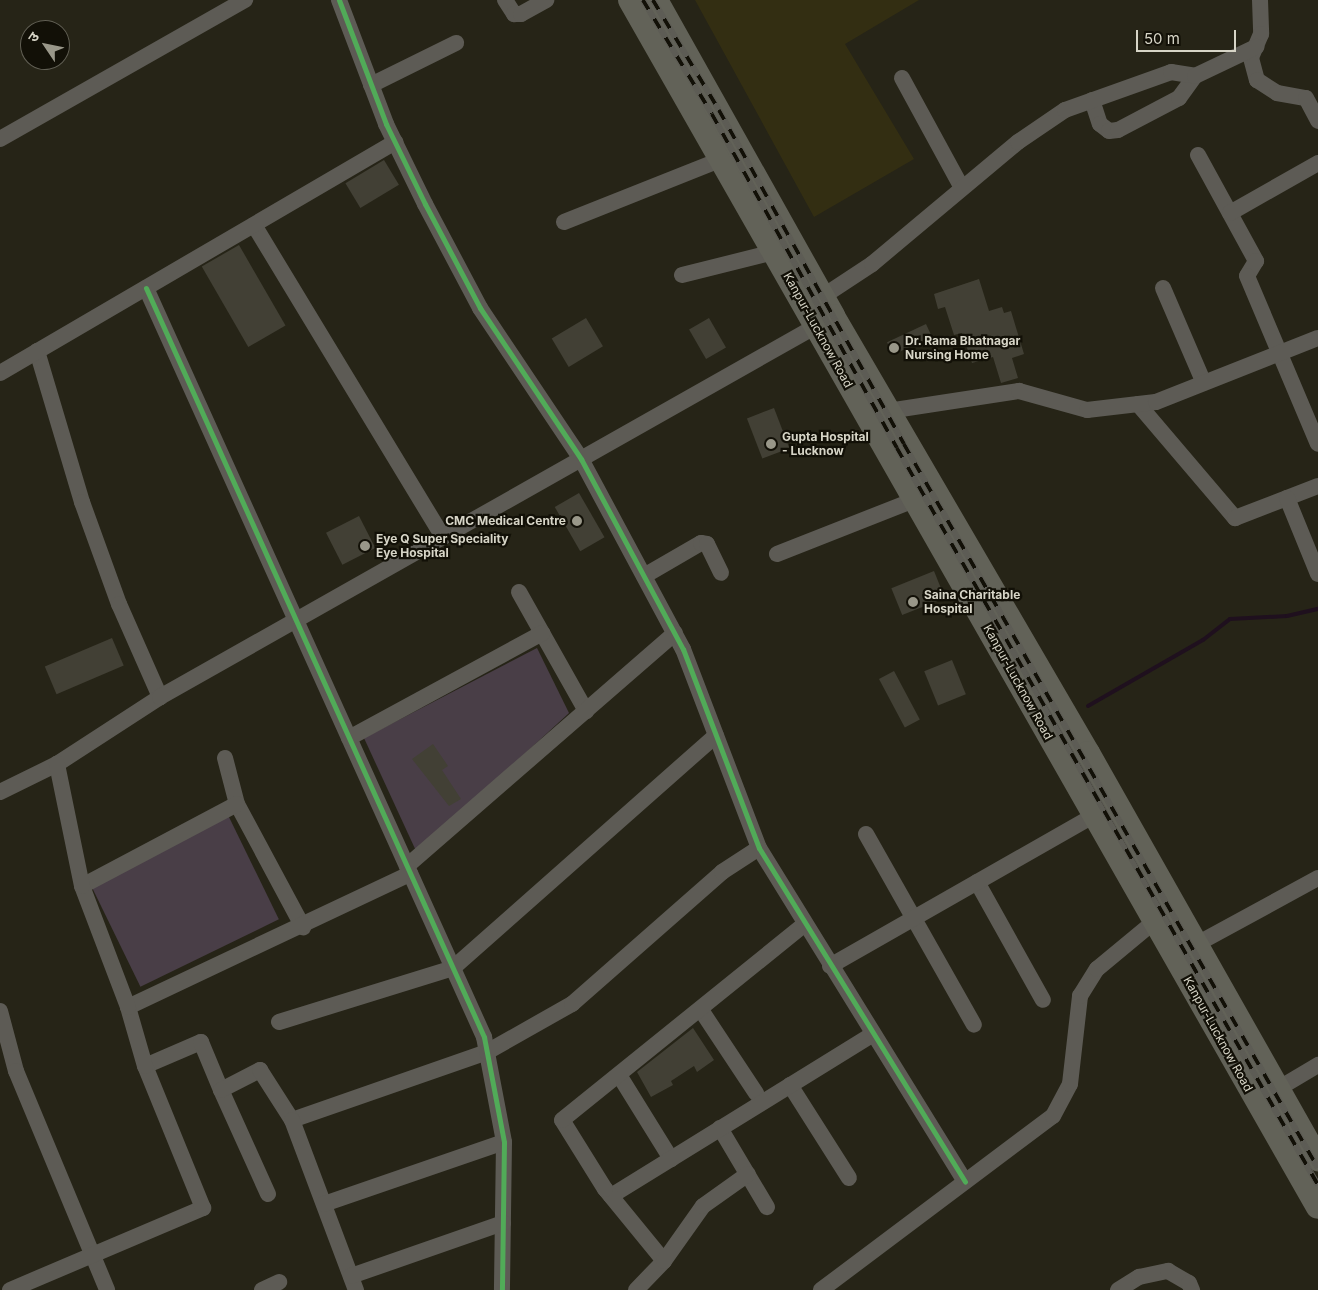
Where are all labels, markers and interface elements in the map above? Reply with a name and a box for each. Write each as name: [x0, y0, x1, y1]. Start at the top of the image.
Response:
north arrow: [20, 20, 70, 70]
scale bar: [1138, 20, 1238, 52]
text: उ: [24, 29, 42, 45]
text: 50 m: [1144, 29, 1180, 48]
street label: Kanpur-Lucknow Road: [780, 270, 856, 390]
place label: Dr. Rama Bhatnagar Nursing Home: [905, 334, 1021, 362]
marker: Dr. Rama Bhatnagar Nursing Home: [887, 341, 901, 355]
place label: Gupta Hospital - Lucknow: [782, 430, 869, 458]
marker: Gupta Hospital - Lucknow: [764, 437, 778, 451]
place label: CMC Medical Centre: [445, 514, 566, 528]
marker: CMC Medical Centre: [570, 514, 584, 528]
place label: Eye Q Super Speciality Eye Hospital: [376, 532, 508, 560]
marker: Eye Q Super Speciality Eye Hospital: [358, 539, 372, 553]
place label: Saina Charitable Hospital: [924, 588, 1020, 616]
marker: Saina Charitable Hospital: [906, 595, 920, 609]
street label: Kanpur-Lucknow Road: [980, 622, 1056, 742]
street label: Kanpur-Lucknow Road: [1180, 974, 1256, 1094]

